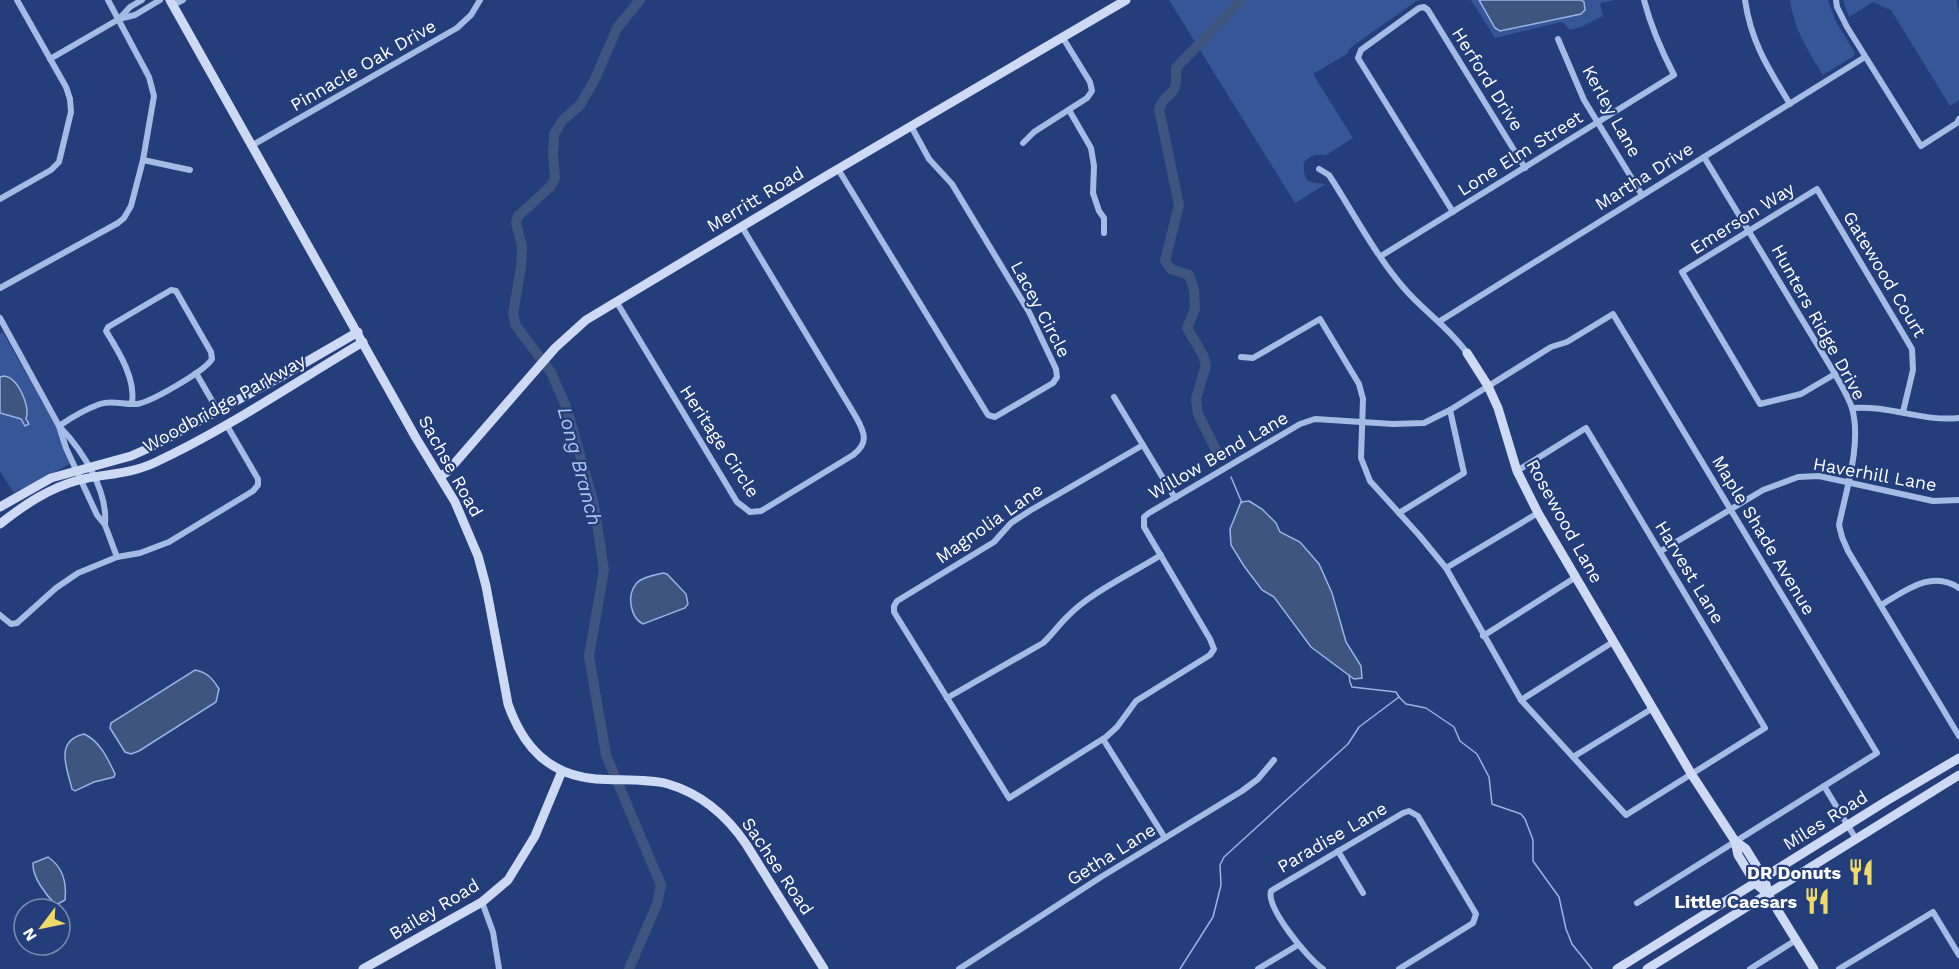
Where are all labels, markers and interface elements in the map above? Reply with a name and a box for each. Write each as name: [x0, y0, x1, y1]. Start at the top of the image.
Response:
street label: Pinnacle Oak Drive: [286, 15, 440, 115]
street label: Herford Drive: [1448, 24, 1528, 134]
street label: Kerley Lane: [1578, 61, 1646, 161]
street label: Lone Elm Street: [1454, 106, 1587, 200]
street label: Martha Drive: [1591, 138, 1697, 214]
street label: Merritt Road: [703, 162, 807, 236]
street label: Emerson Way: [1686, 177, 1798, 258]
street label: Gatewood Court: [1839, 207, 1931, 341]
street label: Hunters Ridge Drive: [1768, 241, 1870, 403]
street label: Lacey Circle: [1007, 257, 1075, 361]
street label: Woodbridge Parkway: [139, 349, 310, 457]
street label: Heritage Circle: [676, 381, 764, 501]
water label: Long Branch: [553, 404, 607, 528]
street label: Willow Bend Lane: [1145, 407, 1291, 503]
street label: Sachse Road: [414, 412, 488, 520]
street label: Maple Shade Avenue: [1708, 451, 1820, 619]
street label: Haverhill Lane: [1812, 453, 1938, 495]
street label: Rosewood Lane: [1522, 455, 1608, 587]
street label: Magnolia Lane: [932, 478, 1046, 568]
street label: Harvest Lane: [1651, 517, 1729, 627]
street label: Miles Road: [1779, 786, 1871, 854]
street label: Paradise Lane: [1273, 797, 1391, 877]
street label: Sachse Road: [738, 813, 818, 919]
street label: Getha Lane: [1063, 819, 1159, 889]
restaurant icon: DR Donuts: [1846, 857, 1876, 887]
place label: DR Donuts: [1747, 862, 1841, 883]
street label: Bailey Road: [385, 874, 483, 944]
restaurant icon: Little Caesars: [1802, 886, 1832, 916]
place label: Little Caesars: [1674, 891, 1797, 912]
north arrow: [12, 897, 72, 957]
text: N: [19, 925, 41, 945]

